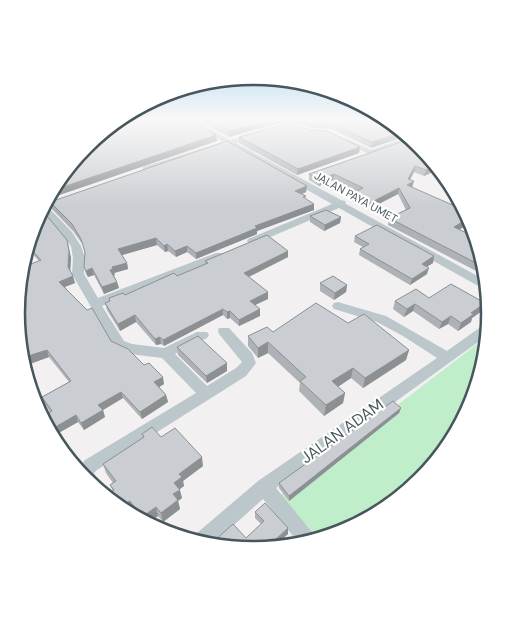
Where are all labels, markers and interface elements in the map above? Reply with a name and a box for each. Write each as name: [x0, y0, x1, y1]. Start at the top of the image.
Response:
street label: JALAN PAYA UMET: [312, 168, 400, 226]
street label: JALAN ADAM: [296, 394, 388, 468]

